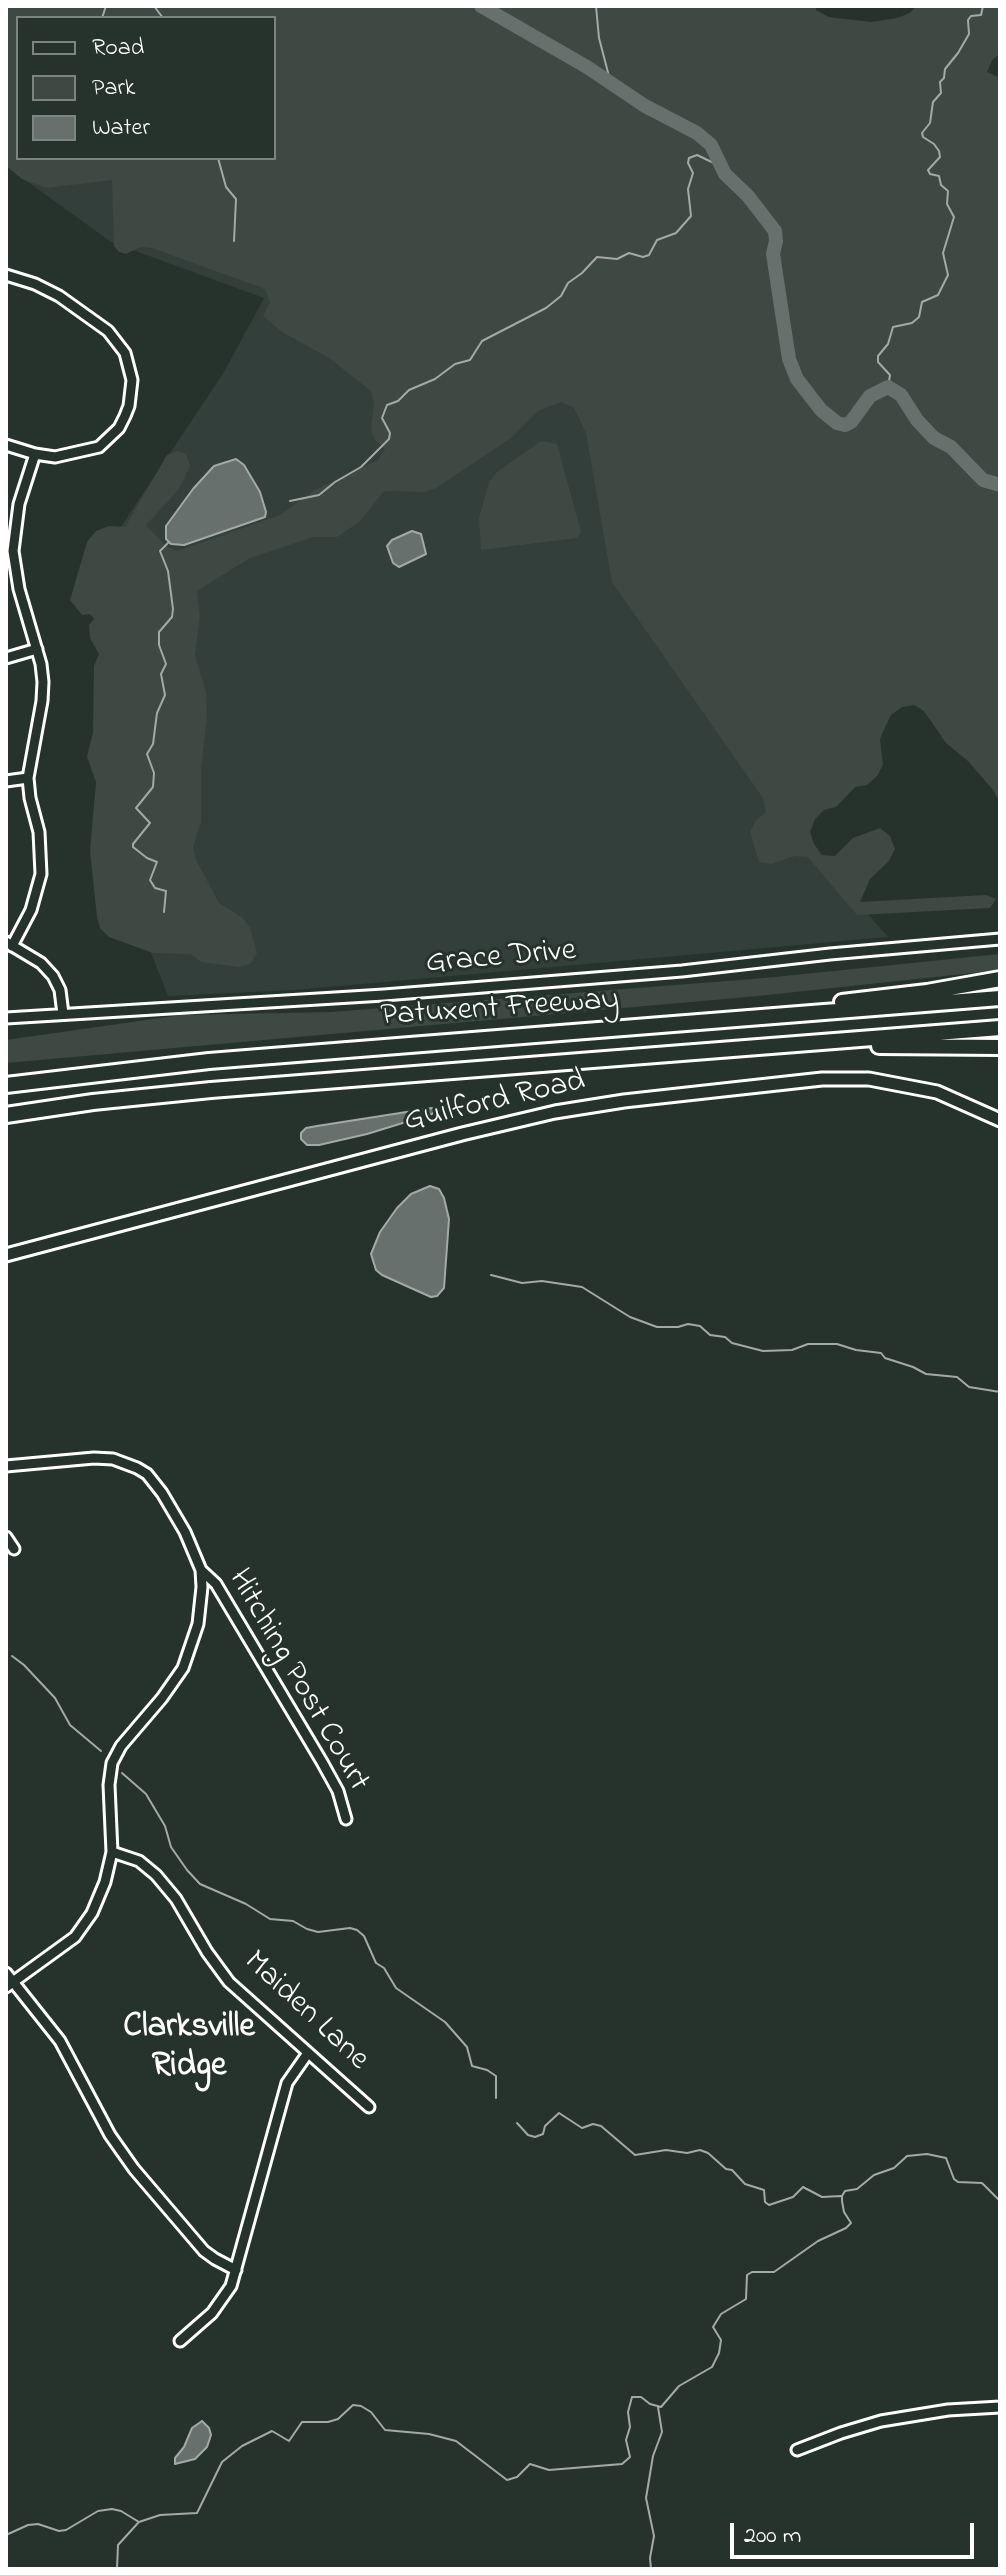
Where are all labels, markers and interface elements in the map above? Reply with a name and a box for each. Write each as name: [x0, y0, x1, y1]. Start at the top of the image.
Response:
legend: [16, 16, 276, 160]
text: Road: [92, 31, 144, 66]
text: Park: [92, 71, 135, 106]
text: Water: [92, 111, 150, 146]
street label: Grace Drive: [424, 933, 578, 985]
street label: Patuxent Freeway: [380, 983, 620, 1037]
street label: Guilford Road: [401, 1064, 589, 1142]
street label: Hitching Post Court: [218, 1563, 376, 1799]
street label: Maiden Lane: [234, 1944, 376, 2080]
district label: Clarksville Ridge: [123, 2009, 255, 2088]
scale bar: [734, 2507, 978, 2557]
text: 200 m: [744, 2519, 801, 2554]

